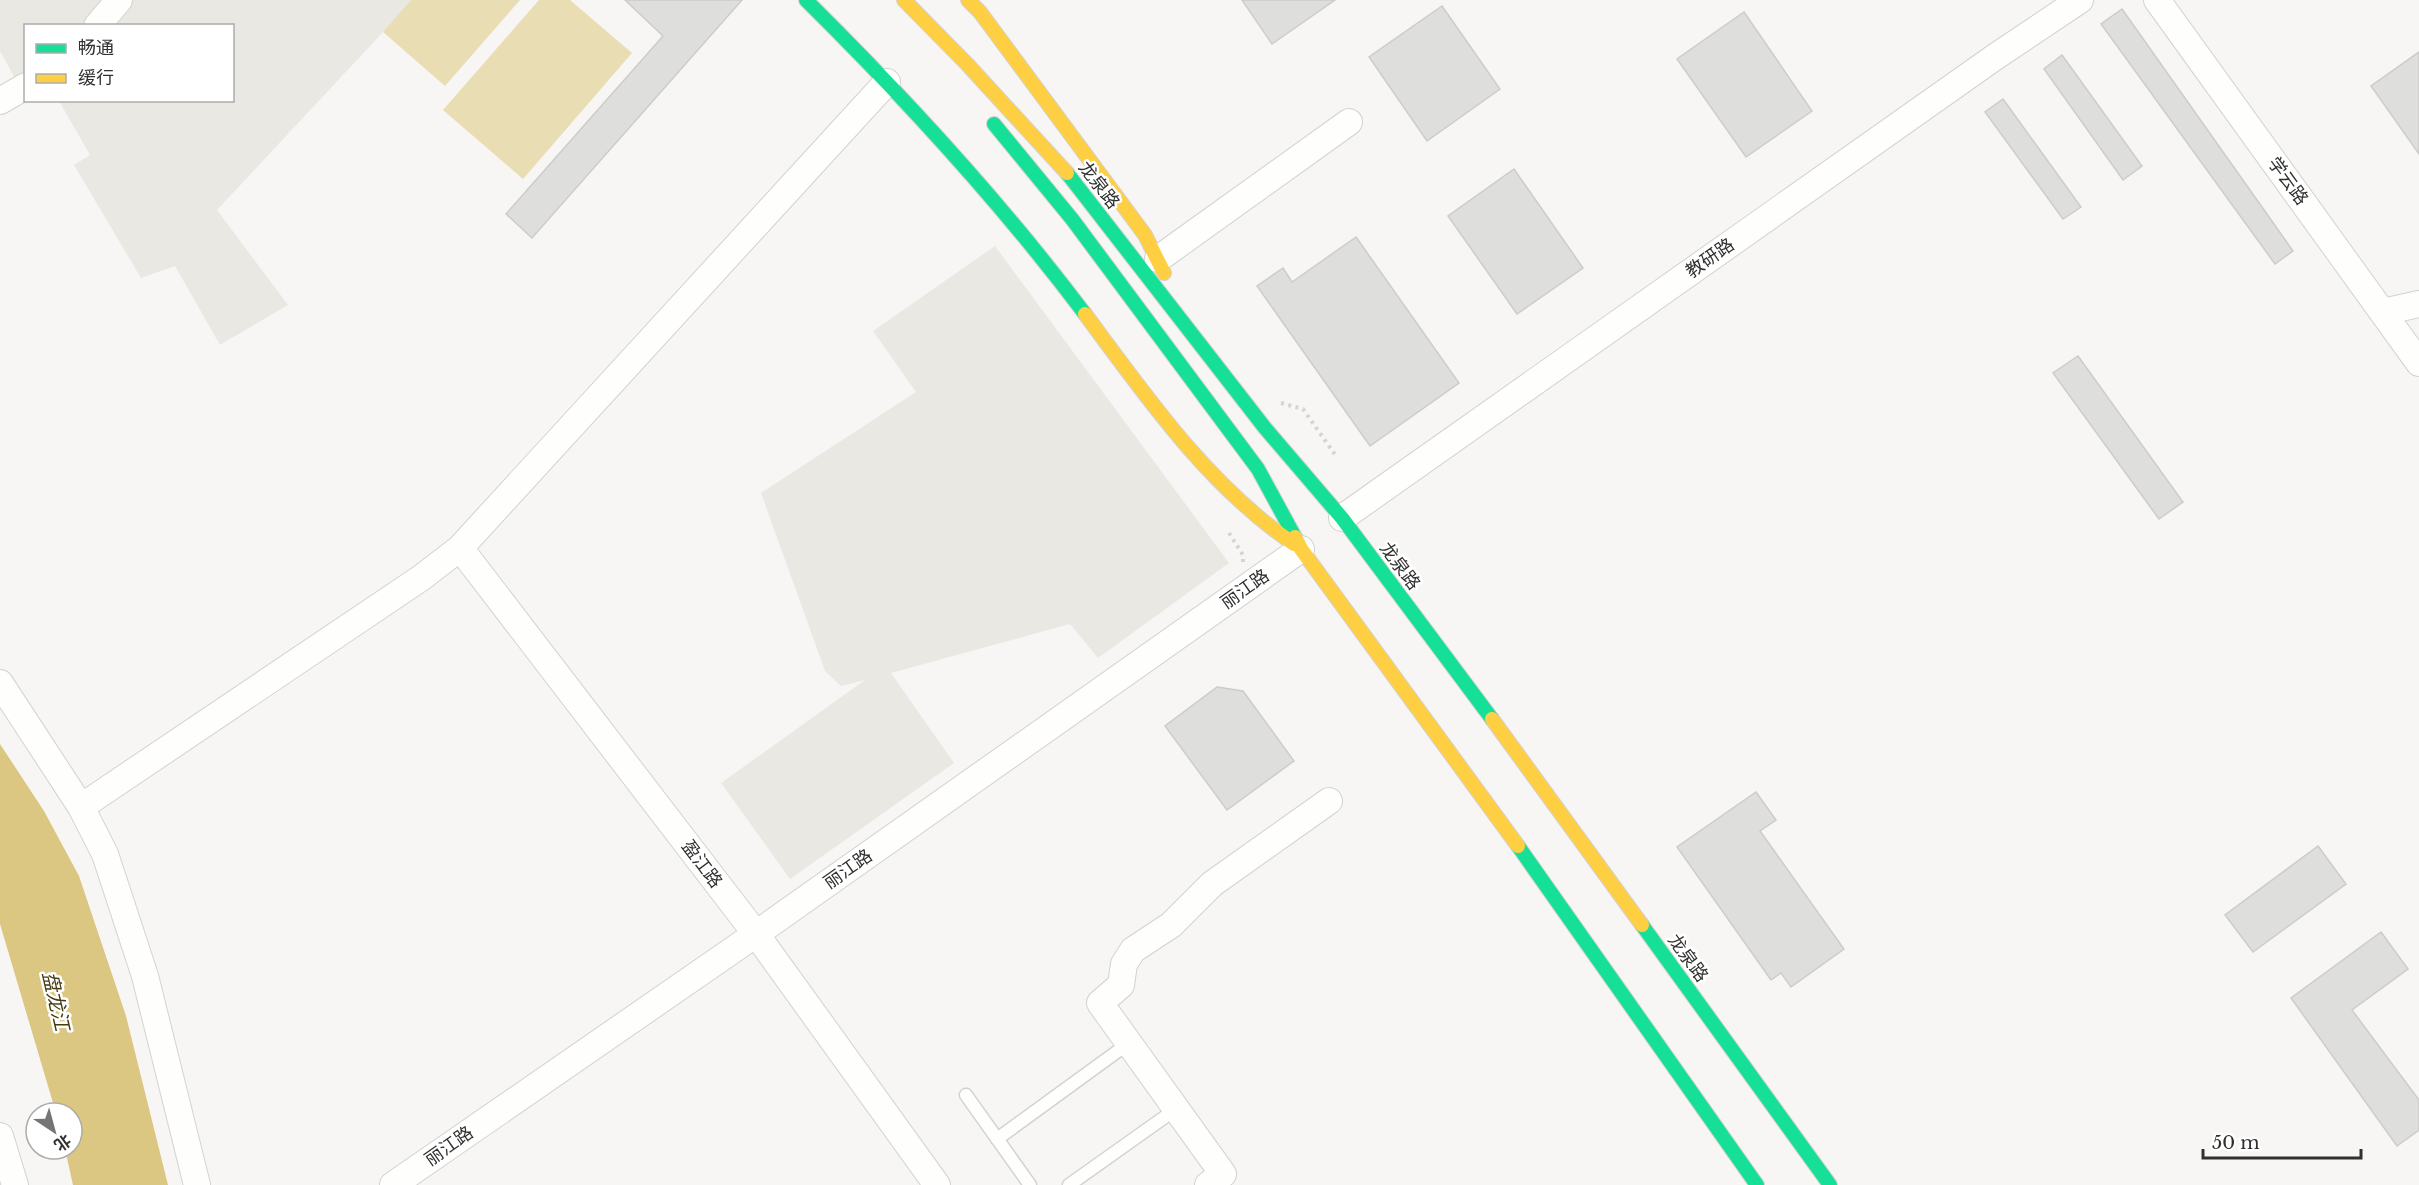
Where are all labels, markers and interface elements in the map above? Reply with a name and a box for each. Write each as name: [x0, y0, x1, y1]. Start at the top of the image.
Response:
legend: [24, 24, 234, 102]
text: 畅通: [78, 37, 114, 59]
text: 缓行: [78, 67, 114, 89]
street label: 学云路: [2263, 153, 2313, 209]
street label: 龙泉路: [1074, 157, 1124, 213]
street label: 教研路: [1682, 234, 1738, 282]
street label: 龙泉路: [1375, 538, 1425, 594]
street label: 丽江路: [1217, 565, 1273, 613]
street label: 盈江路: [677, 836, 727, 892]
street label: 丽江路: [820, 845, 876, 893]
street label: 龙泉路: [1663, 930, 1713, 986]
water label: 盘龙江: [38, 969, 75, 1035]
north arrow: [24, 1101, 84, 1161]
street label: 丽江路: [421, 1122, 477, 1170]
scale bar: [2203, 1122, 2360, 1160]
text: 北: [50, 1130, 75, 1156]
text: 50 m: [2212, 1132, 2260, 1154]

